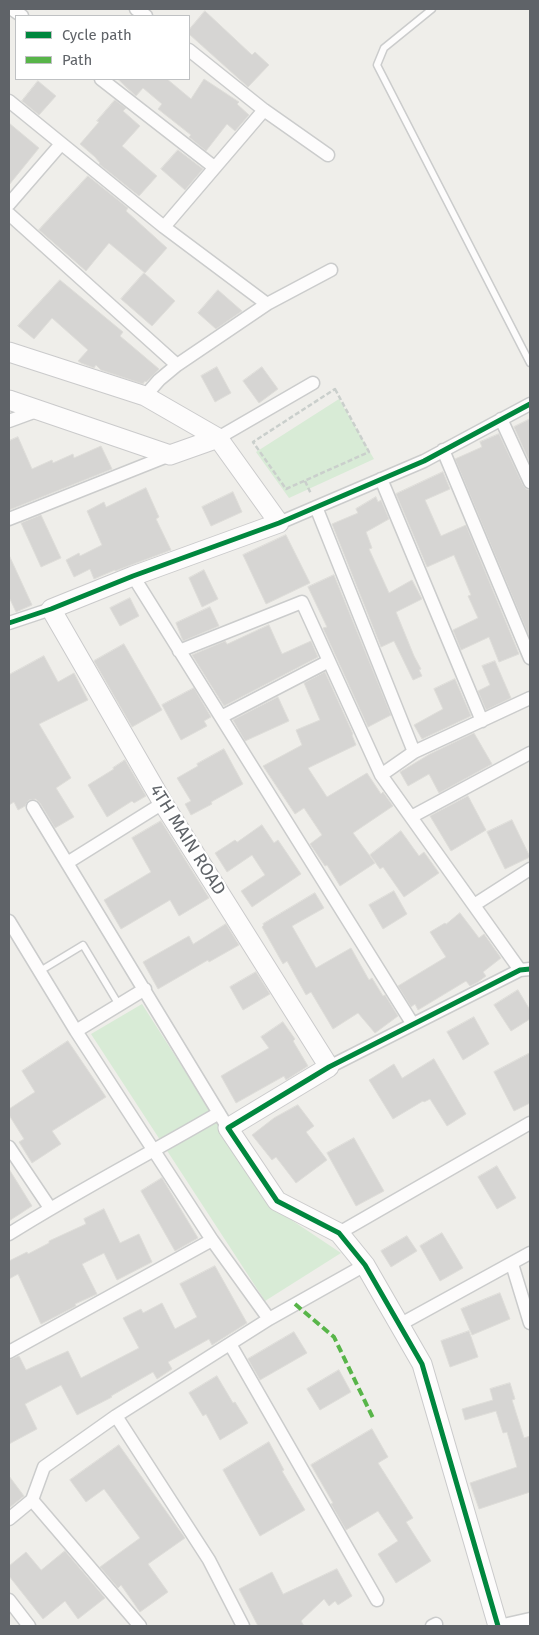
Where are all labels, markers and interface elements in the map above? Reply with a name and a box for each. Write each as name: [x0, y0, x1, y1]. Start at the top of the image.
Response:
legend: [15, 15, 190, 80]
text: Cycle path: [62, 26, 132, 44]
text: Path: [62, 51, 92, 69]
street label: 4TH MAIN ROAD: [144, 781, 230, 899]

